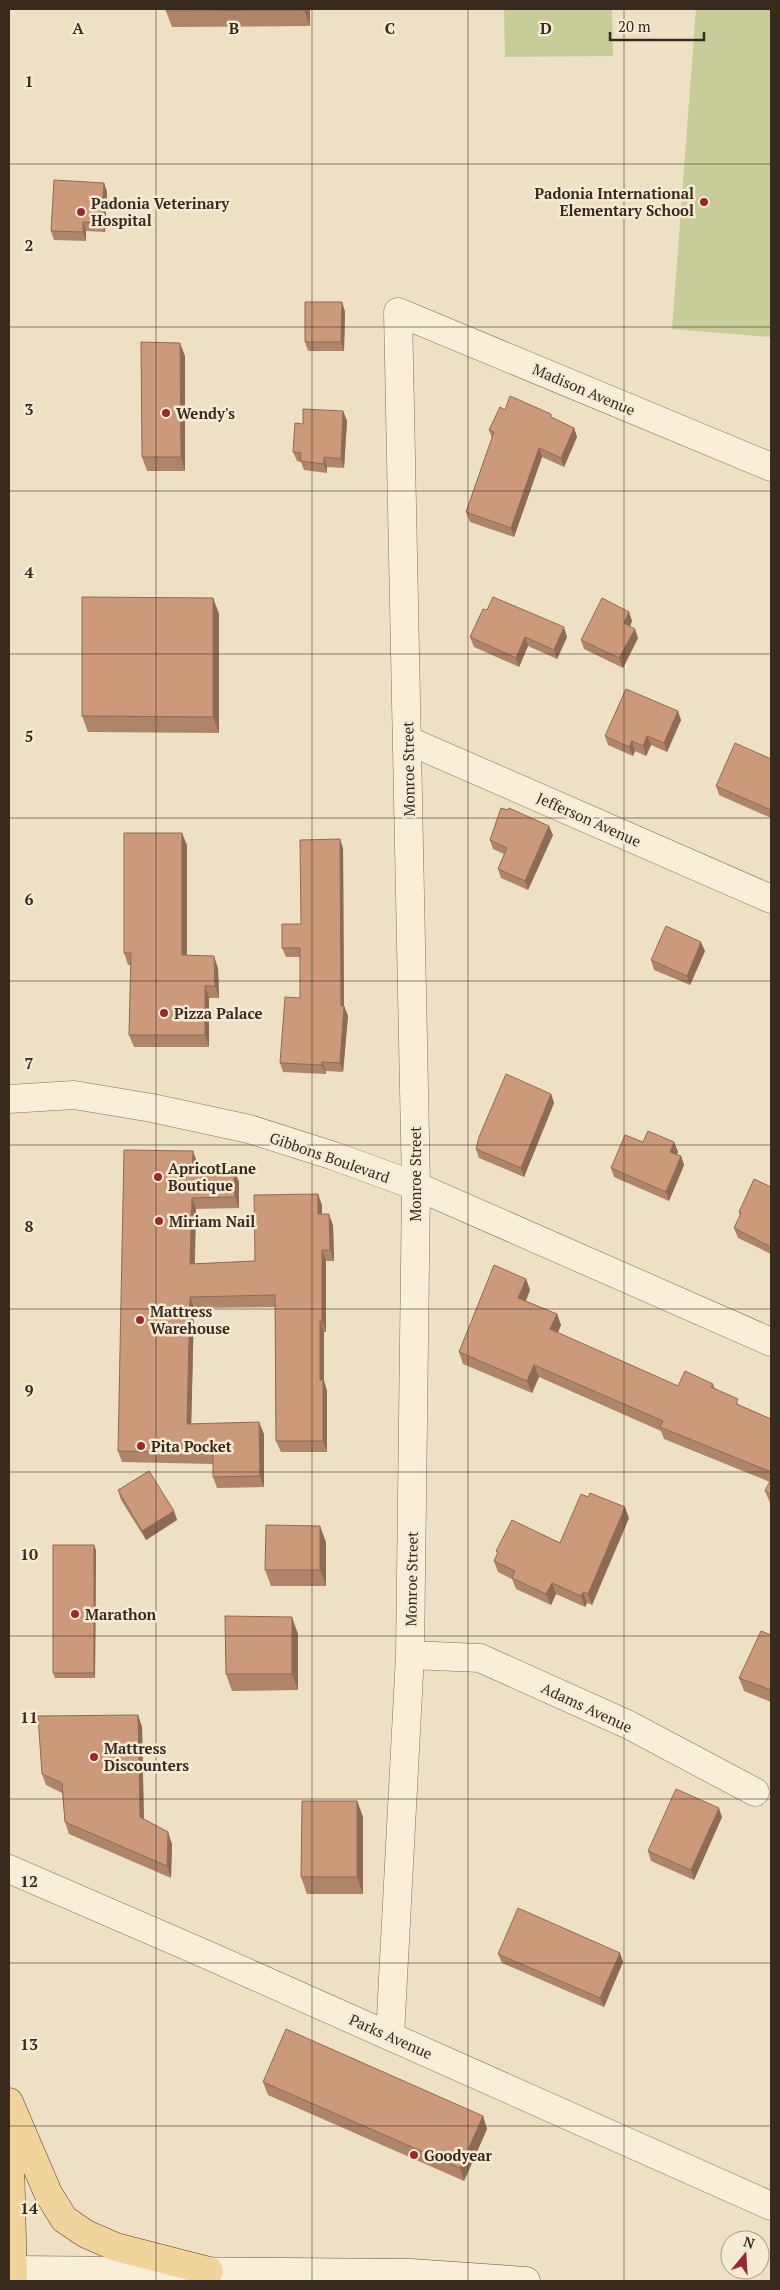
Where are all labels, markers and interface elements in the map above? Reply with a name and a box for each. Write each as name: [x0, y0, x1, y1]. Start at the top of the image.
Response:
scale bar: [610, 10, 704, 42]
text: 20 m: [618, 16, 651, 36]
text: A: [72, 17, 84, 39]
text: B: [229, 17, 239, 39]
text: C: [385, 17, 395, 39]
text: D: [540, 17, 552, 39]
text: 1: [24, 70, 34, 92]
place label: Padonia International Elementary School: [535, 183, 694, 220]
place label: Padonia Veterinary Hospital: [91, 193, 230, 230]
marker: Padonia International Elementary School: [698, 196, 710, 208]
marker: Padonia Veterinary Hospital: [75, 206, 87, 218]
text: 2: [24, 234, 34, 256]
street label: Madison Avenue: [530, 358, 638, 420]
text: 3: [24, 398, 34, 420]
place label: Wendy's: [176, 403, 235, 423]
marker: Wendy's: [160, 407, 172, 419]
text: 4: [24, 561, 34, 583]
street label: Monroe Street: [397, 721, 419, 817]
text: 5: [24, 725, 34, 747]
street label: Jefferson Avenue: [534, 787, 644, 851]
text: 6: [24, 888, 34, 910]
place label: Pizza Palace: [174, 1003, 263, 1023]
marker: Pizza Palace: [158, 1007, 170, 1019]
text: 7: [24, 1052, 34, 1074]
street label: Monroe Street: [405, 1126, 425, 1222]
street label: Gibbons Boulevard: [267, 1127, 393, 1187]
place label: ApricotLane Boutique: [168, 1158, 256, 1195]
marker: ApricotLane Boutique: [152, 1171, 164, 1183]
place label: Miriam Nail: [169, 1211, 255, 1231]
text: 8: [24, 1215, 34, 1237]
marker: Miriam Nail: [153, 1215, 165, 1227]
place label: Mattress Warehouse: [150, 1301, 230, 1338]
marker: Mattress Warehouse: [134, 1314, 146, 1326]
text: 9: [24, 1379, 34, 1401]
place label: Pita Pocket: [151, 1436, 232, 1456]
marker: Pita Pocket: [135, 1440, 147, 1452]
street label: Monroe Street: [400, 1531, 422, 1627]
text: 10: [20, 1543, 38, 1565]
place label: Marathon: [85, 1604, 157, 1624]
marker: Marathon: [69, 1608, 81, 1620]
street label: Adams Avenue: [538, 1677, 636, 1737]
text: 11: [20, 1706, 38, 1728]
place label: Mattress Discounters: [104, 1738, 189, 1775]
marker: Mattress Discounters: [88, 1751, 100, 1763]
text: 12: [20, 1870, 38, 1892]
street label: Parks Avenue: [346, 2009, 436, 2063]
text: 13: [20, 2033, 38, 2055]
place label: Goodyear: [424, 2145, 493, 2165]
marker: Goodyear: [408, 2149, 420, 2161]
text: 14: [20, 2197, 38, 2219]
north arrow: [720, 2230, 770, 2280]
text: N: [741, 2231, 758, 2253]

